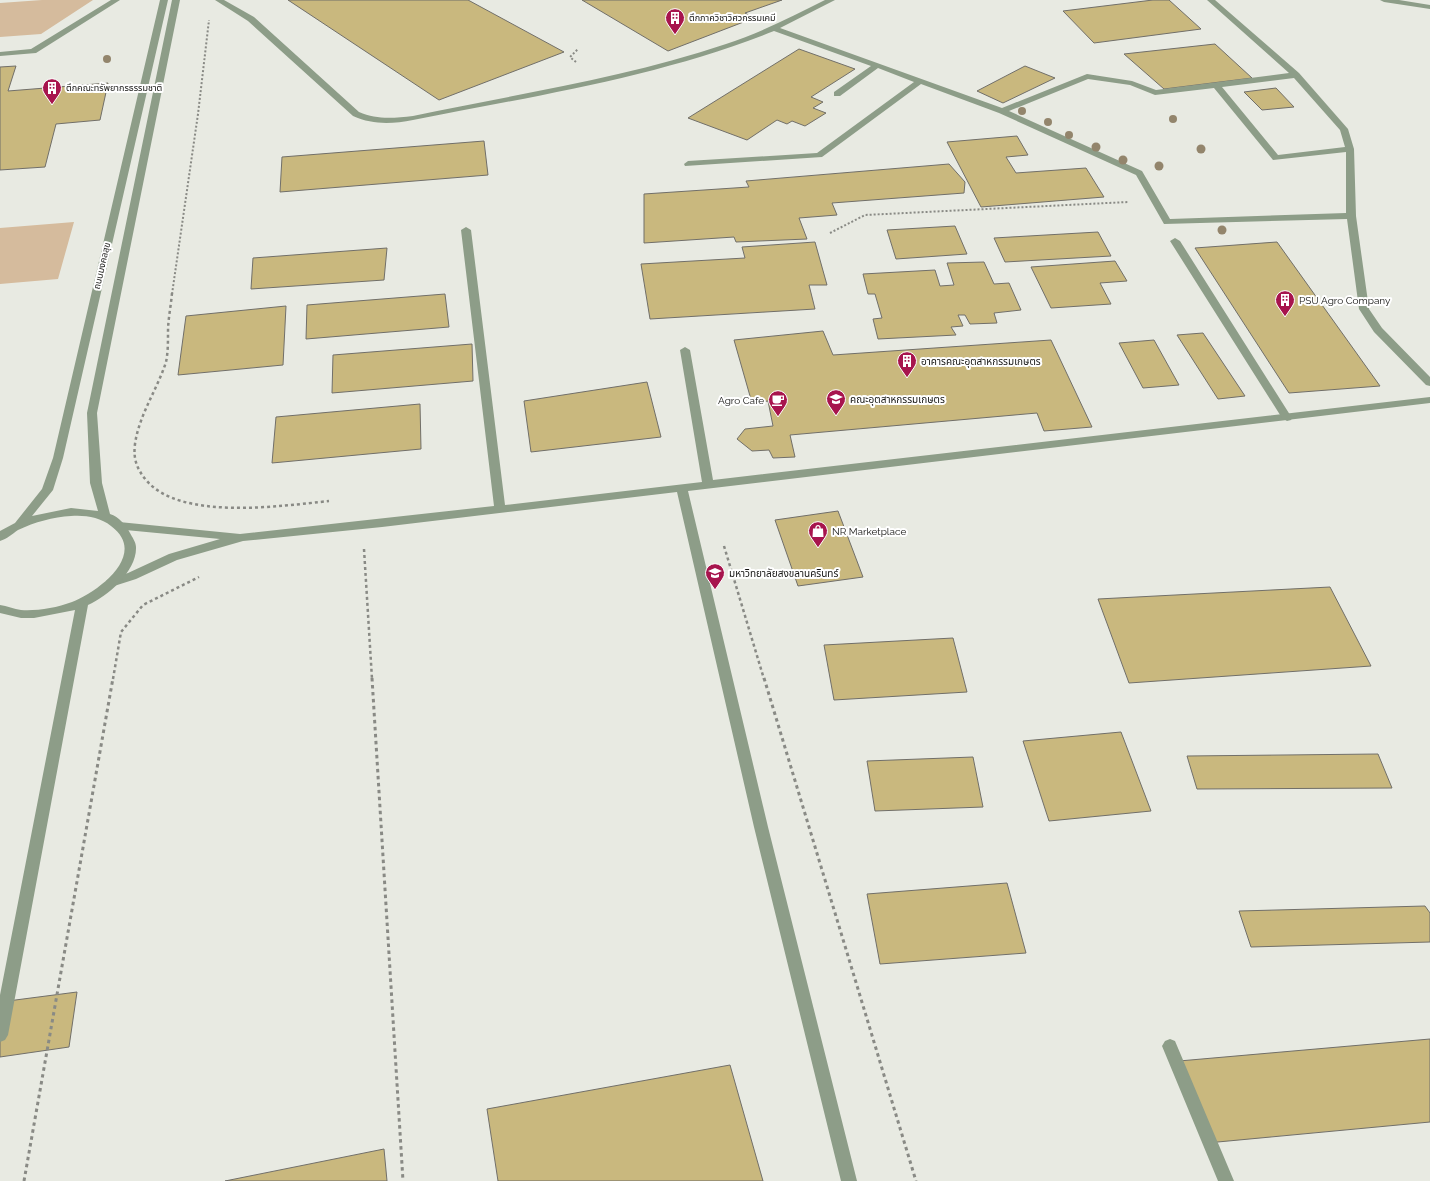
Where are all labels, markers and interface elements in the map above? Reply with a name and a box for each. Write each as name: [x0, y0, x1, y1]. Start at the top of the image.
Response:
building icon: ตึกภาควิชาวิศวกรรมเคมี: [664, 7, 686, 35]
place label: ตึกภาควิชาวิศวกรรมเคมี: [689, 13, 776, 23]
building icon: ตึกคณะทรัพยากรธรรมชาติ: [41, 77, 63, 105]
place label: ตึกคณะทรัพยากรธรรมชาติ: [66, 83, 162, 93]
street label: ถนนมงคลสุข: [92, 242, 112, 290]
building icon: PSU Agro Company: [1274, 289, 1296, 317]
place label: PSU Agro Company: [1299, 295, 1391, 306]
building icon: อาคารคณะอุตสาหกรรมเกษตร: [896, 350, 918, 378]
place label: อาคารคณะอุตสาหกรรมเกษตร: [921, 356, 1041, 368]
school or university icon: คณะอุตสาหกรรมเกษตร: [825, 388, 847, 416]
cafe icon: Agro Cafe: [767, 389, 789, 417]
place label: คณะอุตสาหกรรมเกษตร: [850, 394, 945, 406]
place label: Agro Cafe: [718, 395, 764, 406]
shop icon: NR Marketplace: [807, 520, 829, 548]
place label: NR Marketplace: [832, 526, 906, 537]
school or university icon: มหาวิทยาลัยสงขลานครินทร์: [704, 562, 726, 590]
place label: มหาวิทยาลัยสงขลานครินทร์: [729, 568, 839, 579]

